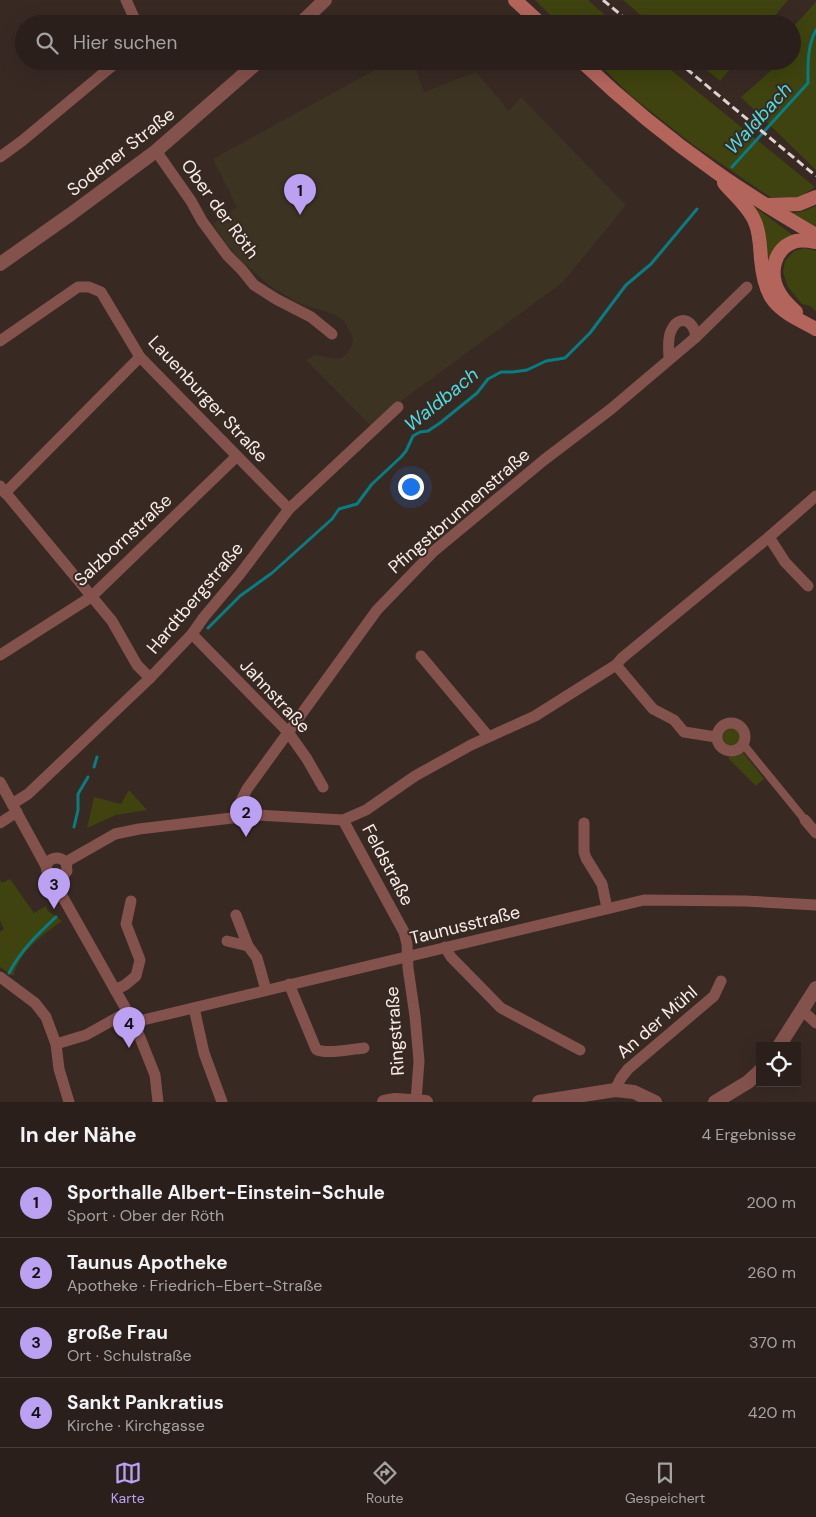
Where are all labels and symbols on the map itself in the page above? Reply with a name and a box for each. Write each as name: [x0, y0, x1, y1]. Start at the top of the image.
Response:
water label: Waldbach: [719, 77, 797, 160]
street label: Sodener Straße: [62, 102, 180, 202]
street label: Ober der Röth: [176, 154, 264, 264]
pin: 1: [284, 174, 316, 215]
street label: Lauenburger Straße: [143, 330, 273, 468]
water label: Waldbach: [399, 362, 484, 437]
street label: Pfingstbrunnenstraße: [383, 443, 535, 579]
your location: [398, 474, 424, 500]
street label: Salzbornstraße: [69, 488, 177, 592]
street label: Hardtbergstraße: [141, 537, 249, 659]
street label: Jahnstraße: [234, 654, 316, 738]
pin: 2: [230, 796, 262, 837]
street label: Feldstraße: [357, 820, 419, 910]
pin: 3: [38, 868, 70, 909]
street label: Taunusstraße: [407, 900, 523, 950]
street label: An der Mühl: [611, 980, 703, 1064]
street label: Ringstraße: [380, 986, 410, 1076]
pin: 4: [113, 1007, 145, 1048]

